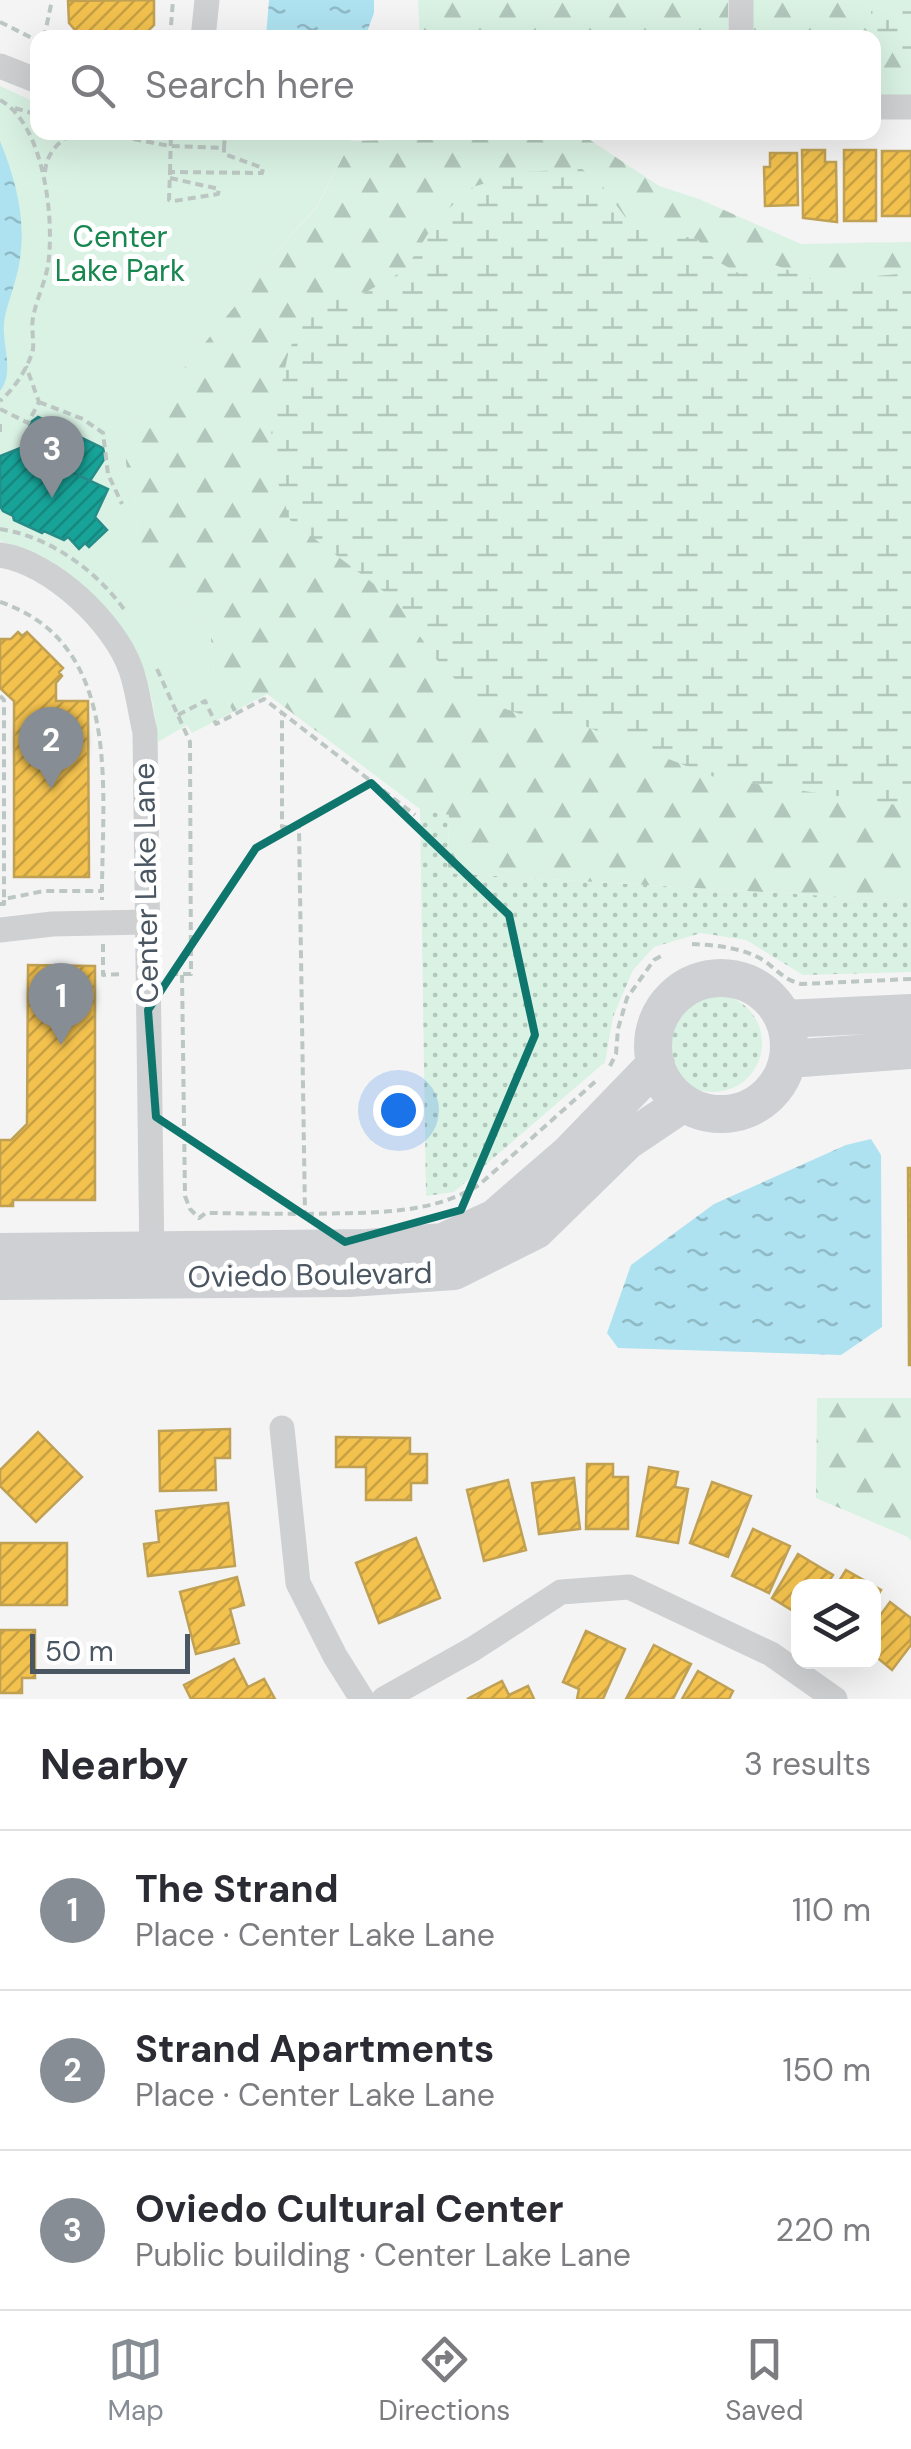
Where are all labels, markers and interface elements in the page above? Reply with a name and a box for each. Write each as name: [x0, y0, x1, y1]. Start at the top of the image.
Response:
search box: [30, 30, 881, 140]
icon: search: [65, 58, 120, 113]
text: Search here: [145, 60, 355, 110]
park label: Center Lake Park: [55, 217, 185, 290]
pin: 3: [20, 416, 84, 498]
pin: 2: [18, 706, 84, 789]
street label: Center Lake Lane: [124, 762, 167, 1004]
pin: 1: [28, 962, 94, 1045]
your location: [373, 1085, 424, 1136]
street label: Oviedo Boulevard: [187, 1253, 433, 1296]
map controls: [791, 1579, 881, 1669]
button: layers: [791, 1579, 881, 1669]
scale bar: [30, 1629, 190, 1674]
text: 50 m: [45, 1633, 114, 1670]
text: Nearby: [40, 1737, 189, 1792]
text: 3 results: [744, 1743, 871, 1785]
text: The Strand: [135, 1864, 339, 1914]
text: 1: [67, 1889, 78, 1931]
text: 110 m: [792, 1889, 871, 1931]
text: Place · Center Lake Lane: [135, 1914, 495, 1956]
text: Strand Apartments: [135, 2024, 494, 2074]
text: 2: [63, 2049, 82, 2091]
text: 150 m: [783, 2049, 871, 2091]
text: Place · Center Lake Lane: [135, 2074, 495, 2116]
text: Oviedo Cultural Center: [135, 2184, 564, 2234]
text: 3: [63, 2209, 82, 2251]
text: 220 m: [776, 2209, 871, 2251]
text: Public building · Center Lake Lane: [135, 2234, 631, 2276]
tab: Map: [107, 2332, 164, 2429]
tab: Directions: [379, 2332, 510, 2429]
tab: Saved: [725, 2332, 804, 2429]

